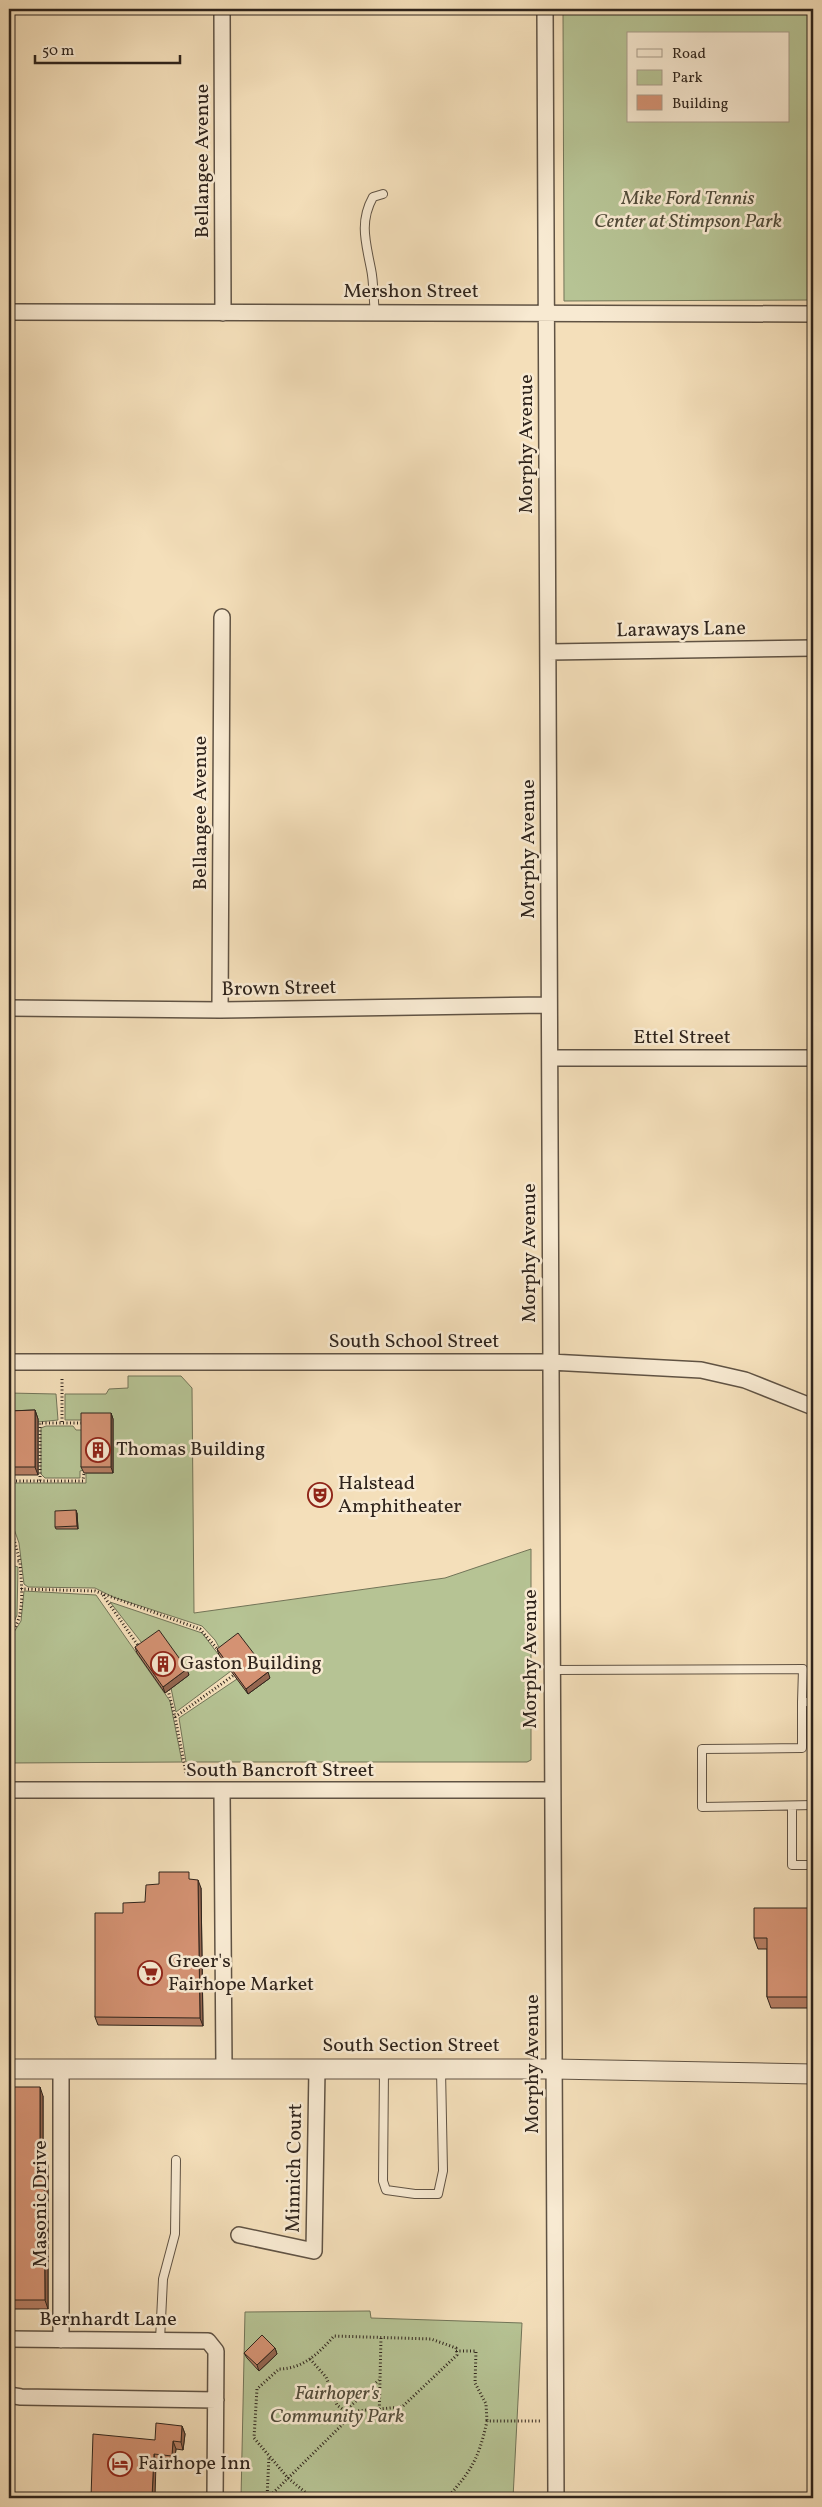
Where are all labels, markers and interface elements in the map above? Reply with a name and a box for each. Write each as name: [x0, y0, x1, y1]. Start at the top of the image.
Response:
scale bar: [35, 32, 180, 64]
legend: [627, 32, 790, 122]
text: 50 m: [42, 41, 74, 62]
text: Road: [672, 44, 706, 65]
text: Park: [672, 68, 703, 89]
street label: Bellangee Avenue: [189, 84, 217, 238]
text: Building: [672, 94, 729, 115]
park label: Mike Ford Tennis Center at Stimpson Park: [594, 185, 782, 236]
street label: Mershon Street: [343, 278, 479, 306]
street label: Morphy Avenue: [513, 374, 541, 514]
street label: Laraways Lane: [616, 615, 746, 645]
street label: Bellangee Avenue: [187, 736, 215, 890]
street label: Morphy Avenue: [515, 779, 543, 919]
street label: Brown Street: [221, 974, 337, 1004]
street label: Ettel Street: [633, 1024, 731, 1052]
street label: Morphy Avenue: [516, 1183, 544, 1323]
street label: South School Street: [329, 1328, 499, 1356]
place label: Thomas Building: [116, 1436, 265, 1464]
building icon: Thomas Building: [85, 1437, 111, 1463]
place label: Halstead Amphitheater: [338, 1470, 462, 1521]
theatre icon: Halstead Amphitheater: [307, 1482, 333, 1508]
street label: Morphy Avenue: [517, 1589, 545, 1729]
place label: Gaston Building: [180, 1650, 322, 1678]
building icon: Gaston Building: [150, 1651, 176, 1677]
street label: South Bancroft Street: [186, 1757, 374, 1785]
place label: Greer's Fairhope Market: [168, 1948, 314, 1999]
supermarket icon: Greer's Fairhope Market: [137, 1960, 163, 1986]
street label: Morphy Avenue: [519, 1994, 547, 2134]
street label: South Section Street: [322, 2032, 500, 2060]
street label: Minnich Court: [280, 2103, 310, 2233]
street label: Masonic Drive: [27, 2140, 55, 2268]
street label: Bernhardt Lane: [39, 2306, 177, 2334]
park label: Fairhoper's Community Park: [270, 2380, 404, 2431]
place label: Fairhope Inn: [138, 2450, 251, 2478]
hotel icon: Fairhope Inn: [107, 2451, 133, 2477]

